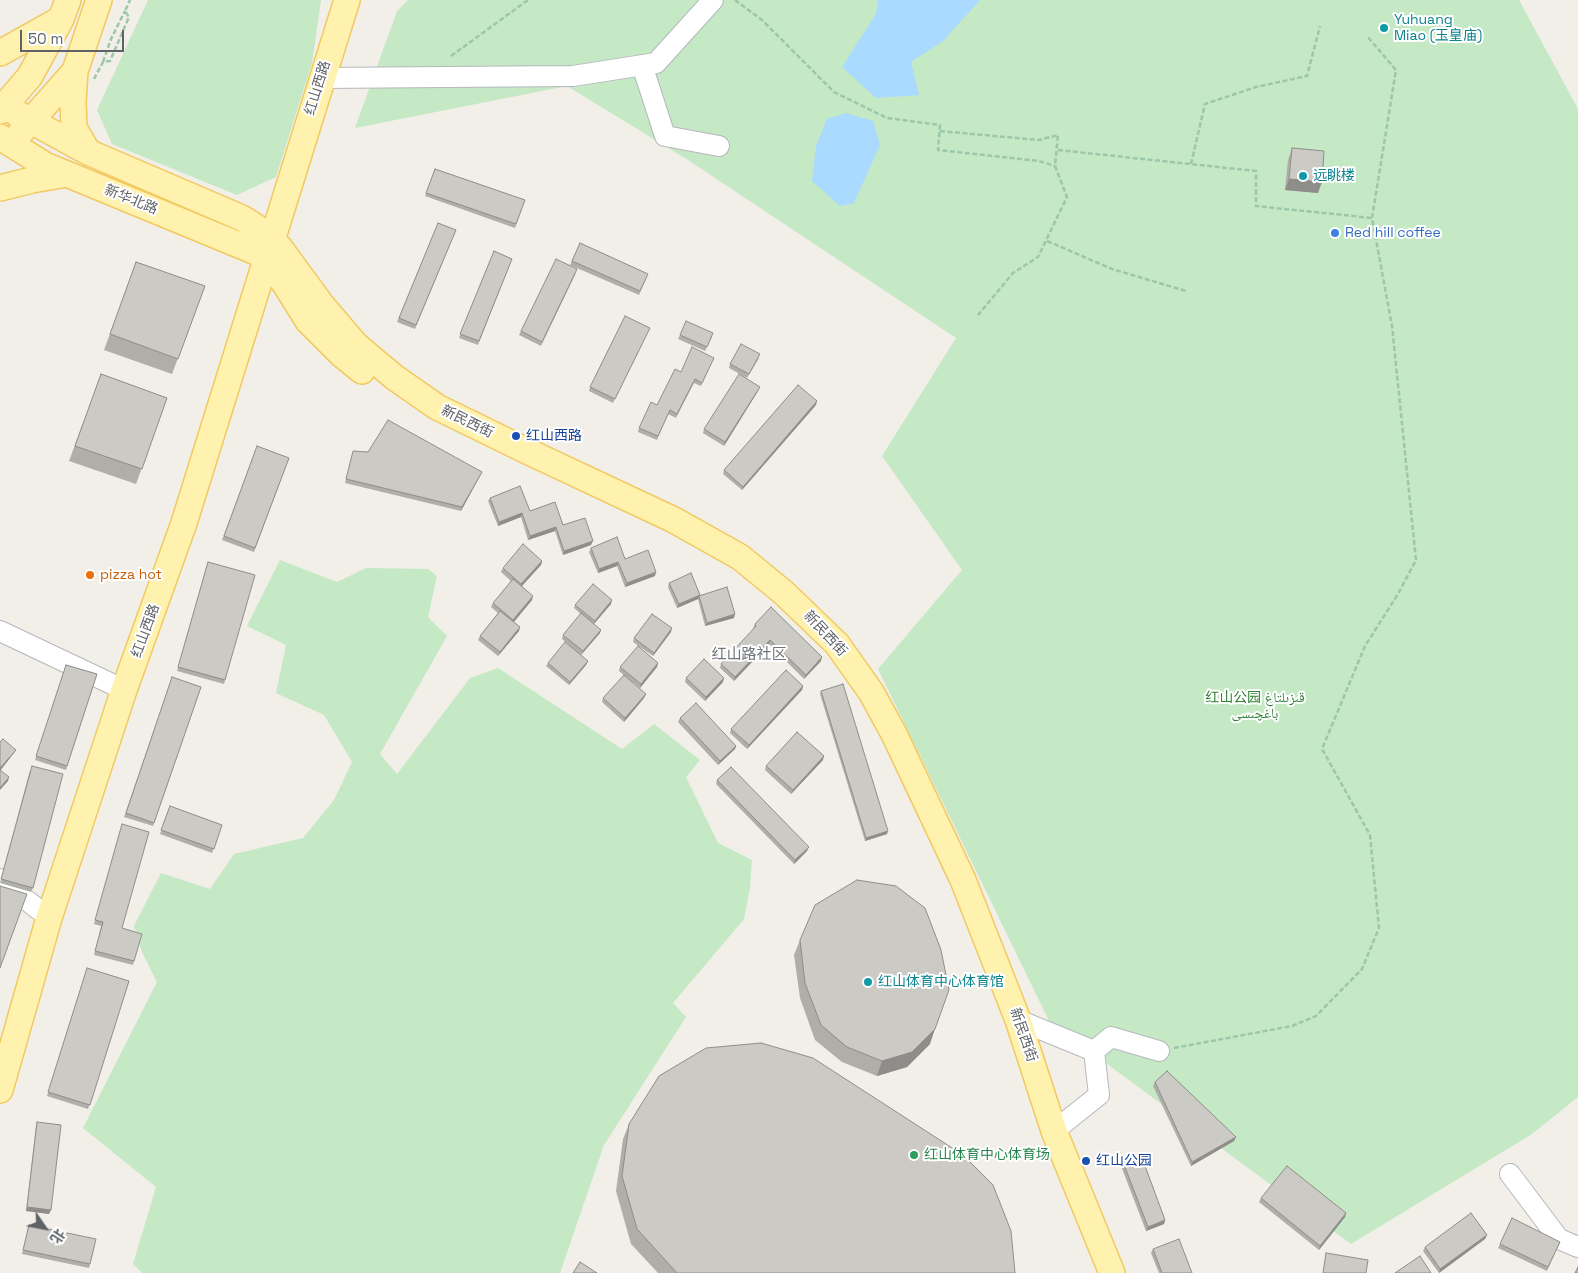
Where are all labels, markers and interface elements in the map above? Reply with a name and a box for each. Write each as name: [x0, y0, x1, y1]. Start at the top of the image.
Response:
place label: Yuhuang Miao (玉皇庙): [1394, 12, 1482, 44]
scale bar: [22, 20, 126, 52]
marker: Yuhuang Miao (玉皇庙): [1378, 22, 1390, 34]
text: 50 m: [28, 29, 63, 48]
street label: 红山西路: [302, 59, 334, 117]
place label: 远眺楼: [1313, 168, 1355, 184]
marker: 远眺楼: [1297, 170, 1309, 182]
street label: 新华北路: [102, 182, 160, 218]
place label: Red hill coffee: [1345, 225, 1441, 241]
marker: Red hill coffee: [1329, 227, 1341, 239]
street label: 新民西街: [438, 402, 496, 442]
place label: 红山西路: [526, 428, 582, 444]
marker: 红山西路: [510, 430, 522, 442]
place label: pizza hot: [100, 567, 162, 583]
marker: pizza hot: [84, 569, 96, 581]
street label: 红山西路: [129, 602, 163, 660]
street label: 新民西街: [800, 608, 850, 660]
district label: 红山路社区: [712, 646, 786, 664]
park label: 红山公园 قىزىلتاغ باغچىسى: [1205, 690, 1305, 722]
place label: 红山体育中心体育馆: [878, 974, 1004, 990]
marker: 红山体育中心体育馆: [862, 976, 874, 988]
street label: 新民西街: [1006, 1006, 1040, 1064]
place label: 红山体育中心体育场: [924, 1147, 1050, 1163]
marker: 红山体育中心体育场: [908, 1149, 920, 1161]
place label: 红山公园: [1096, 1153, 1152, 1169]
marker: 红山公园: [1080, 1155, 1092, 1167]
north arrow: [20, 1203, 70, 1253]
text: 北: [46, 1225, 69, 1247]

